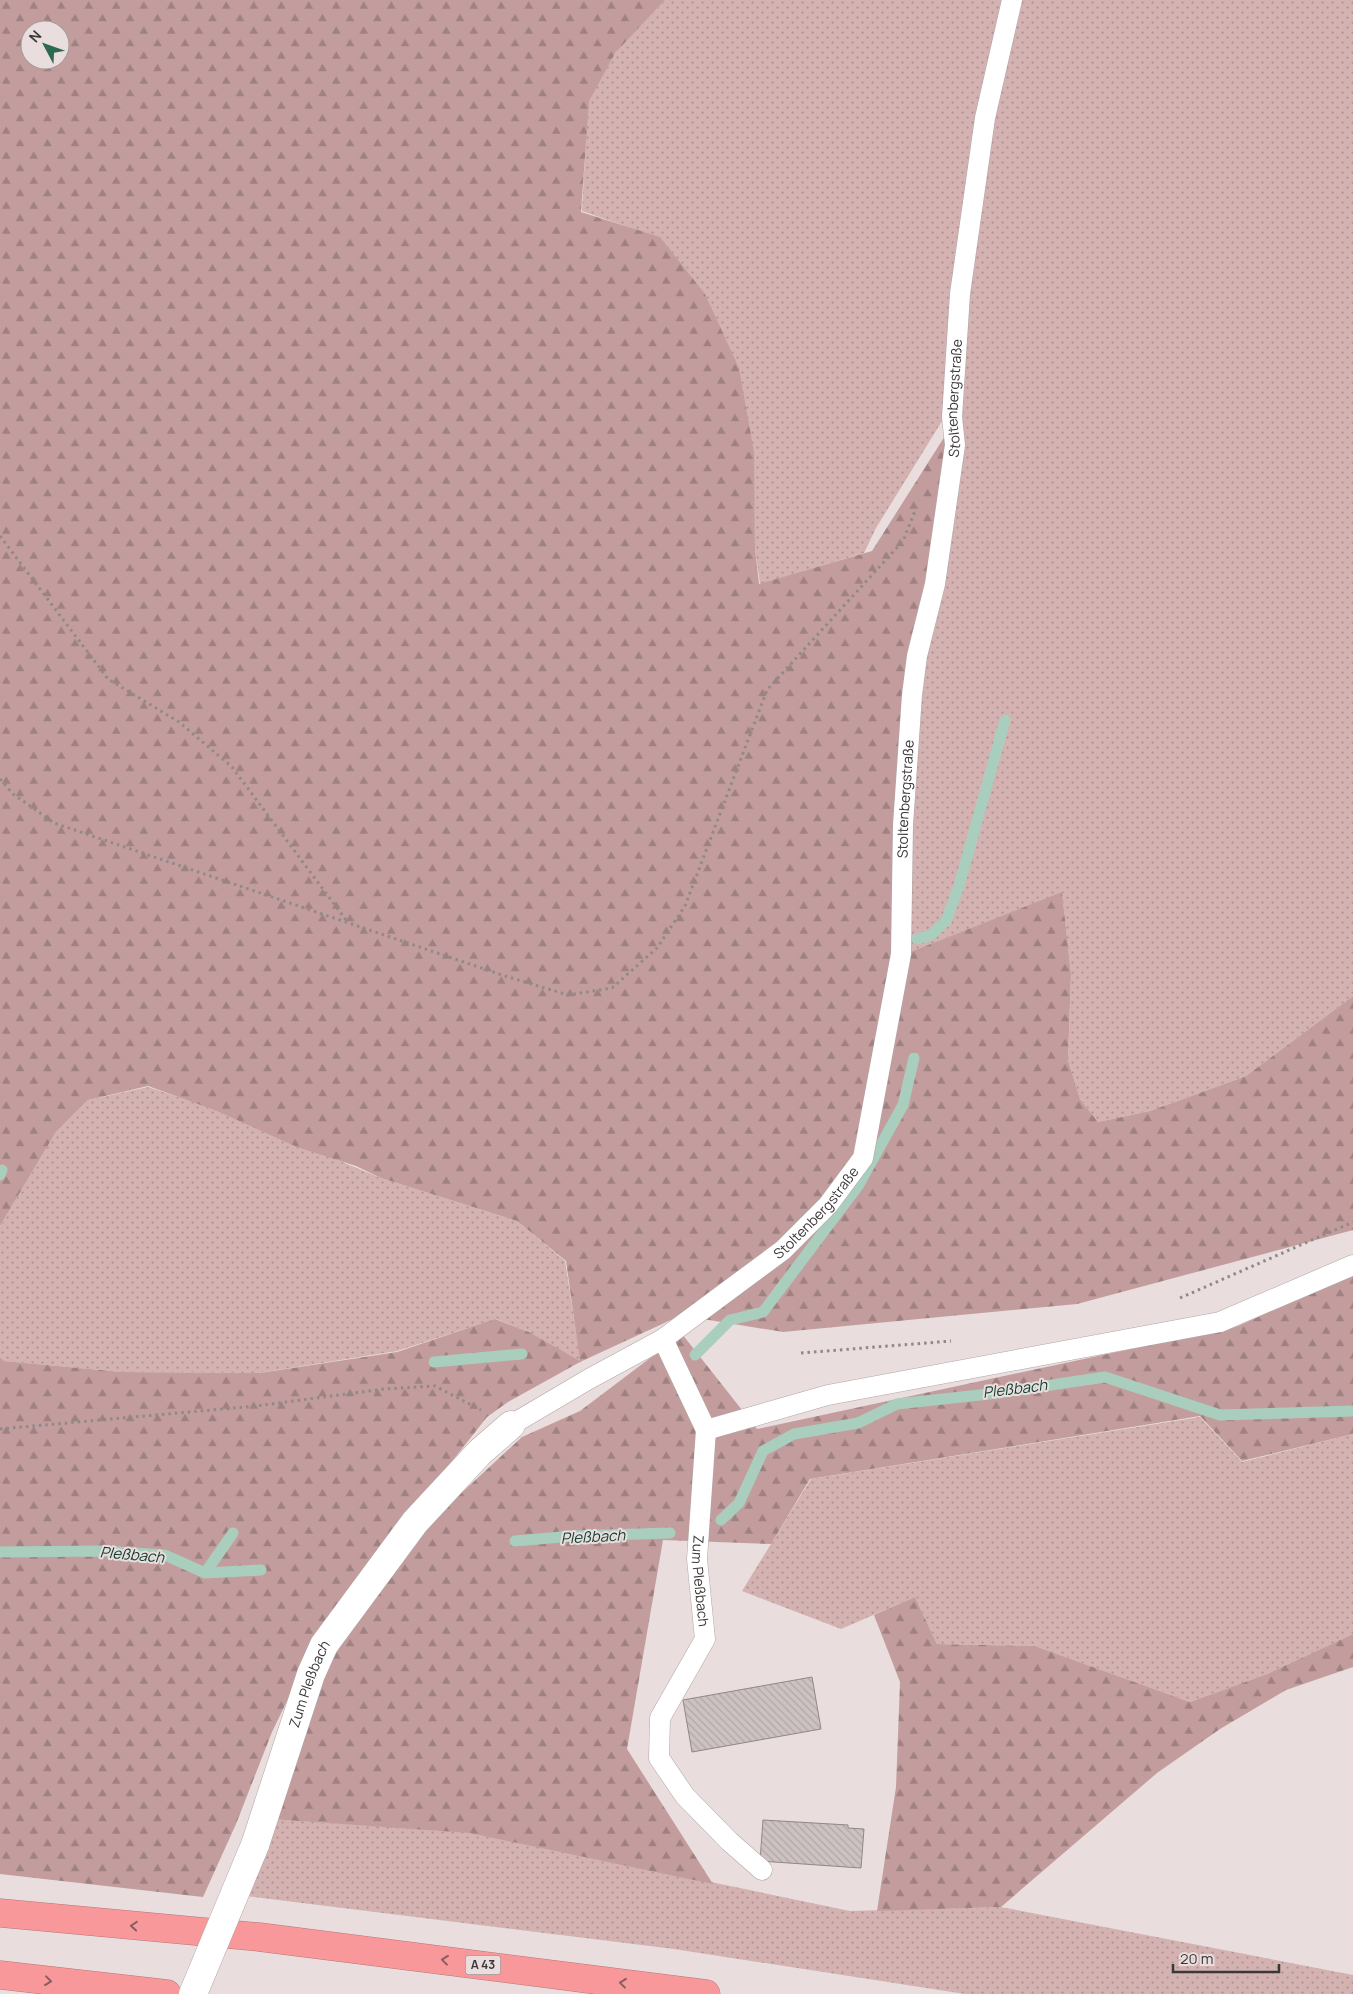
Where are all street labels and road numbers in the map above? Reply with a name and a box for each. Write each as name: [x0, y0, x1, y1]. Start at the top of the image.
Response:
street label: Stoltenbergstraße: [942, 338, 966, 459]
street label: Stoltenbergstraße: [892, 739, 918, 858]
street label: Stoltenbergstraße: [769, 1162, 863, 1263]
street label: Zum Pleßbach: [688, 1535, 714, 1628]
street label: Zum Pleßbach: [284, 1636, 334, 1730]
road number: A 43: [466, 1956, 500, 1974]

